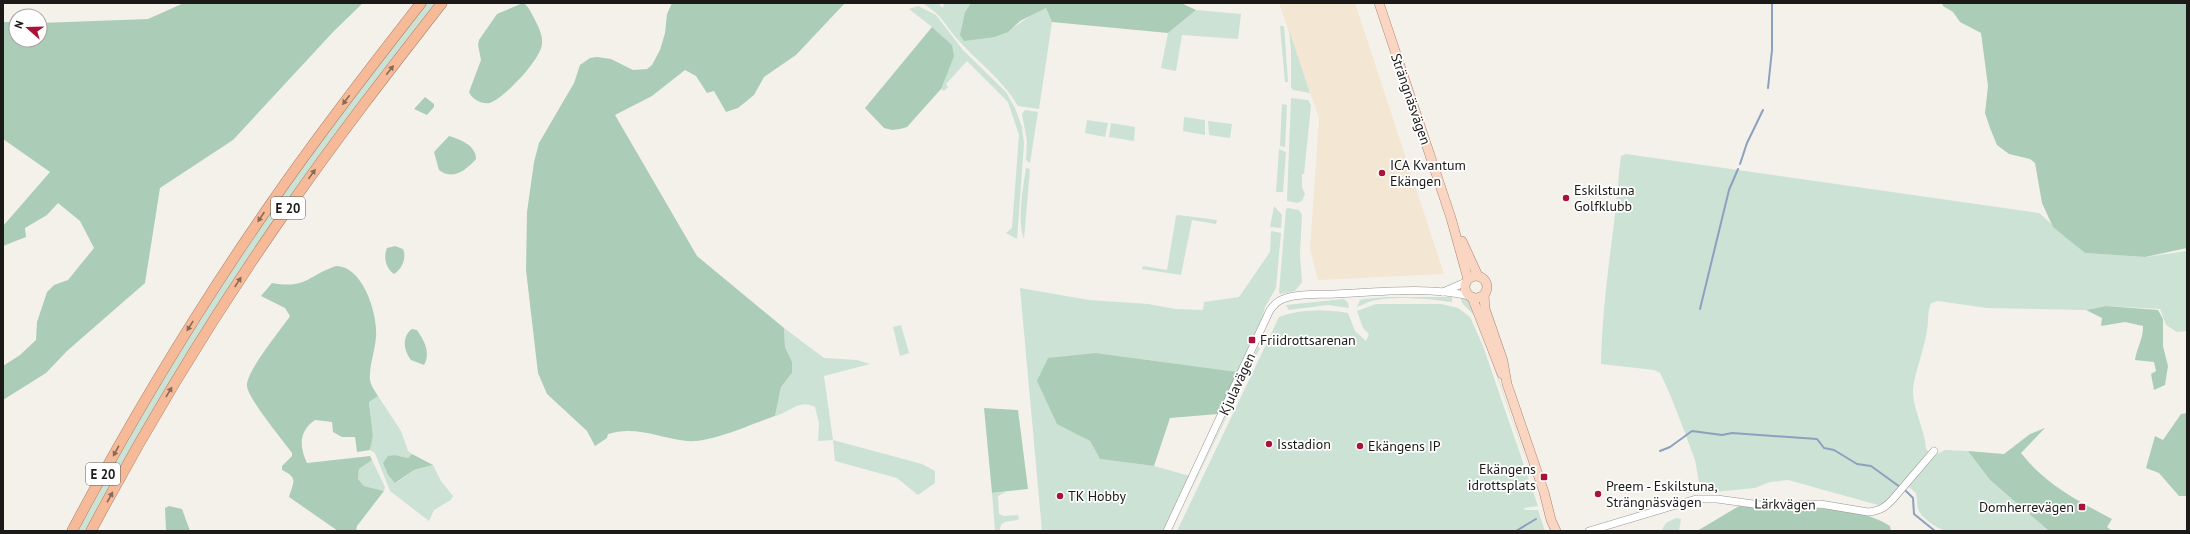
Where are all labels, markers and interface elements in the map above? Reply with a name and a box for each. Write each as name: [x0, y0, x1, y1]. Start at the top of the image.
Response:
north arrow: [8, 8, 48, 48]
text: N: [11, 19, 26, 30]
street label: Strängnäsvägen: [1387, 51, 1435, 147]
one-way arrow: [386, 65, 394, 76]
one-way arrow: [341, 95, 350, 106]
place label: ICA Kvantum Ekängen: [1390, 156, 1466, 190]
marker: ICA Kvantum Ekängen: [1377, 168, 1387, 178]
one-way arrow: [308, 169, 316, 180]
place label: Eskilstuna Golfklubb: [1574, 181, 1635, 215]
marker: Eskilstuna Golfklubb: [1561, 193, 1571, 203]
road number: E 20: [271, 197, 305, 219]
one-way arrow: [257, 212, 265, 222]
one-way arrow: [235, 276, 242, 287]
one-way arrow: [186, 321, 194, 331]
place label: Friidrottsarenan: [1260, 331, 1356, 349]
marker: Friidrottsarenan: [1247, 335, 1257, 345]
street label: Kjulavägen: [1215, 350, 1259, 418]
one-way arrow: [166, 386, 173, 398]
place label: Isstadion: [1277, 435, 1331, 453]
place label: Ekängens IP: [1368, 437, 1441, 455]
marker: Isstadion: [1264, 439, 1274, 449]
marker: Ekängens IP: [1355, 441, 1365, 451]
one-way arrow: [112, 445, 119, 457]
place label: Ekängens idrottsplats: [1468, 460, 1536, 494]
road number: E 20: [86, 463, 120, 485]
marker: Ekängens idrottsplats: [1539, 472, 1549, 482]
place label: Preem - Eskilstuna, Strängnäsvägen: [1606, 477, 1718, 511]
place label: TK Hobby: [1068, 487, 1126, 505]
marker: Preem - Eskilstuna, Strängnäsvägen: [1593, 489, 1603, 499]
one-way arrow: [106, 491, 113, 502]
marker: TK Hobby: [1055, 491, 1065, 501]
street label: Lärkvägen: [1754, 494, 1816, 514]
place label: Domherrevägen: [1979, 498, 2074, 516]
marker: Domherrevägen: [2077, 502, 2087, 512]

